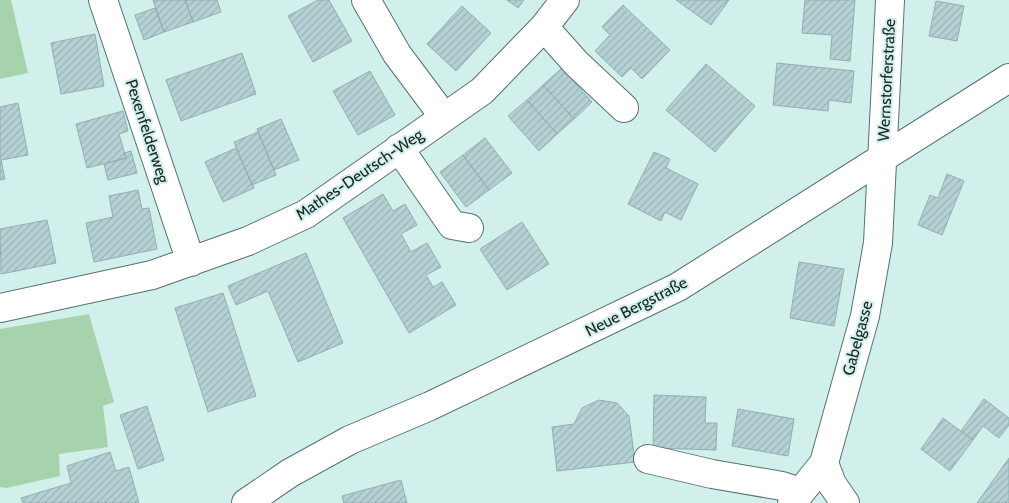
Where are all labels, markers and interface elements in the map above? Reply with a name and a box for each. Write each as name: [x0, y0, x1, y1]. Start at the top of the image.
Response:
street label: Wernstorferstraße: [874, 18, 899, 142]
street label: Pexenfelderweg: [122, 77, 174, 187]
street label: Mathes-Deutsch-Weg: [292, 124, 427, 224]
street label: Neue Bergstraße: [582, 273, 690, 340]
street label: Gabelgasse: [838, 299, 877, 377]

